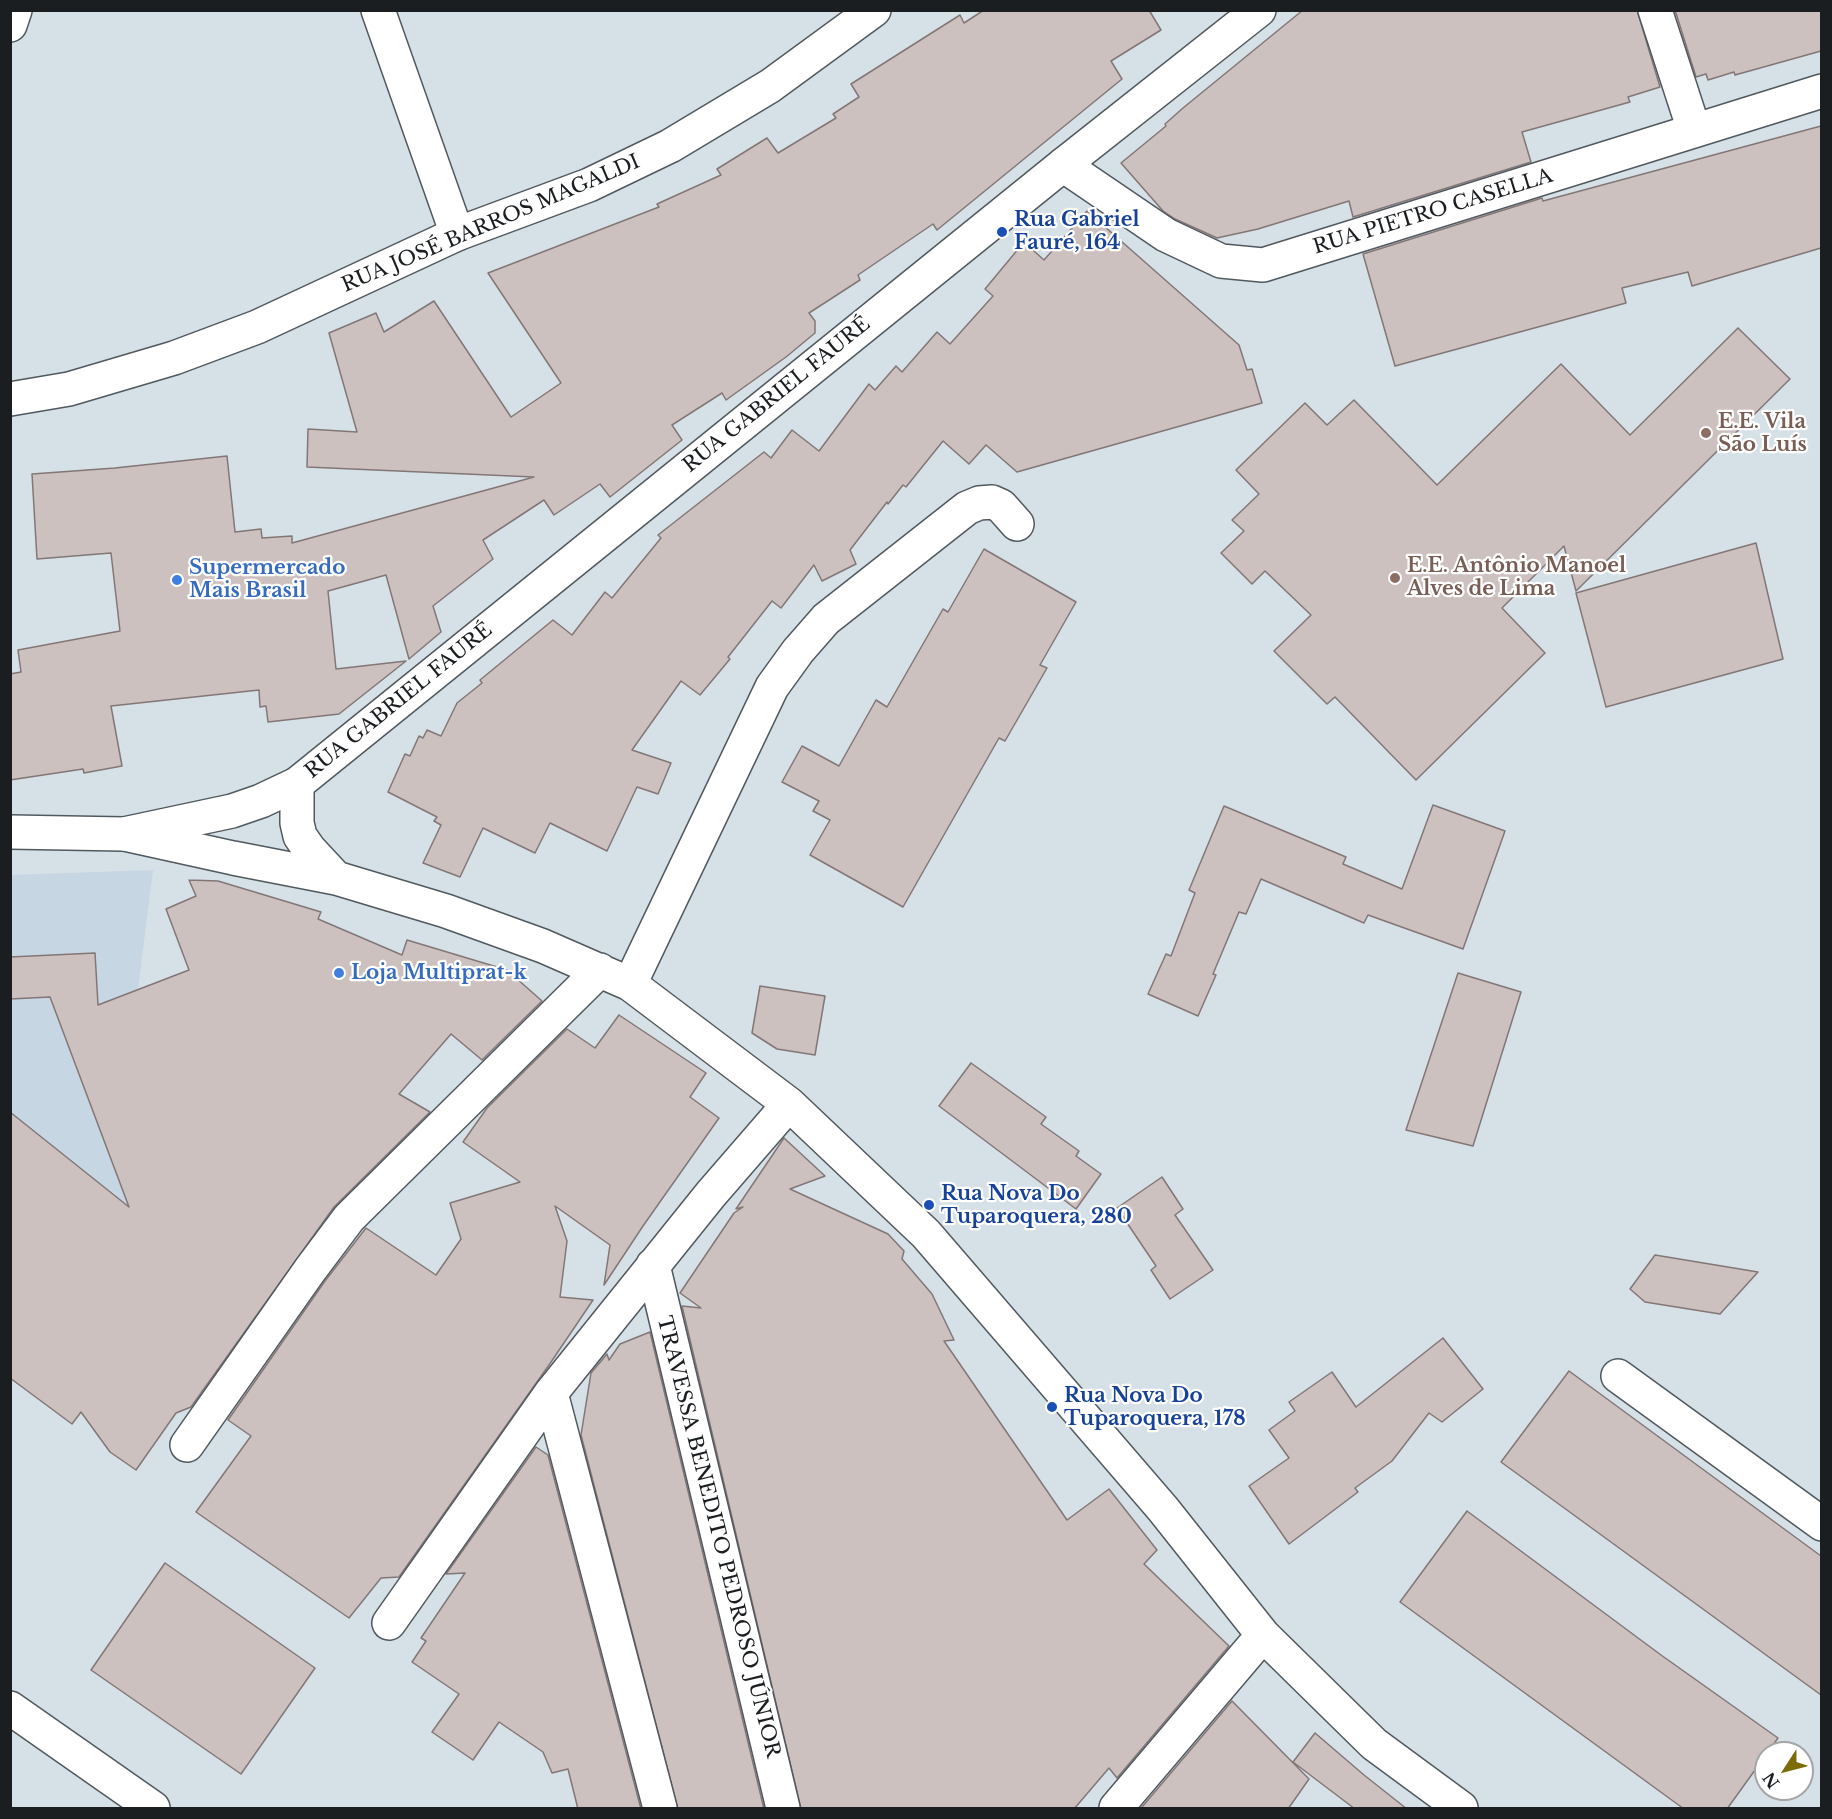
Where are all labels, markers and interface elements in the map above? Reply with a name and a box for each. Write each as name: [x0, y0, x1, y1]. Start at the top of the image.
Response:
street label: RUA JOSÉ BARROS MAGALDI: [338, 150, 644, 298]
street label: RUA PIETRO CASELLA: [1310, 164, 1556, 260]
place label: Rua Gabriel Fauré, 164: [1014, 208, 1140, 255]
marker: Rua Gabriel Fauré, 164: [995, 225, 1009, 239]
street label: RUA GABRIEL FAURÉ: [679, 312, 875, 478]
place label: E.E. Vila São Luís: [1718, 410, 1807, 457]
marker: E.E. Vila São Luís: [1699, 426, 1713, 440]
place label: E.E. Antônio Manoel Alves de Lima: [1407, 554, 1626, 601]
place label: Supermercado Mais Brasil: [189, 556, 345, 603]
marker: E.E. Antônio Manoel Alves de Lima: [1388, 571, 1402, 585]
marker: Supermercado Mais Brasil: [170, 573, 184, 587]
street label: RUA GABRIEL FAURÉ: [301, 618, 497, 784]
place label: Loja Multiprat-k: [351, 961, 527, 985]
marker: Loja Multiprat-k: [332, 966, 346, 980]
place label: Rua Nova Do Tuparoquera, 280: [941, 1182, 1132, 1229]
marker: Rua Nova Do Tuparoquera, 280: [922, 1198, 936, 1212]
street label: TRAVESSA BENEDITO PEDROSO JÚNIOR: [651, 1314, 785, 1760]
place label: Rua Nova Do Tuparoquera, 178: [1064, 1384, 1246, 1431]
marker: Rua Nova Do Tuparoquera, 178: [1045, 1400, 1059, 1414]
north arrow: [1754, 1741, 1814, 1801]
text: N: [1759, 1768, 1784, 1792]

